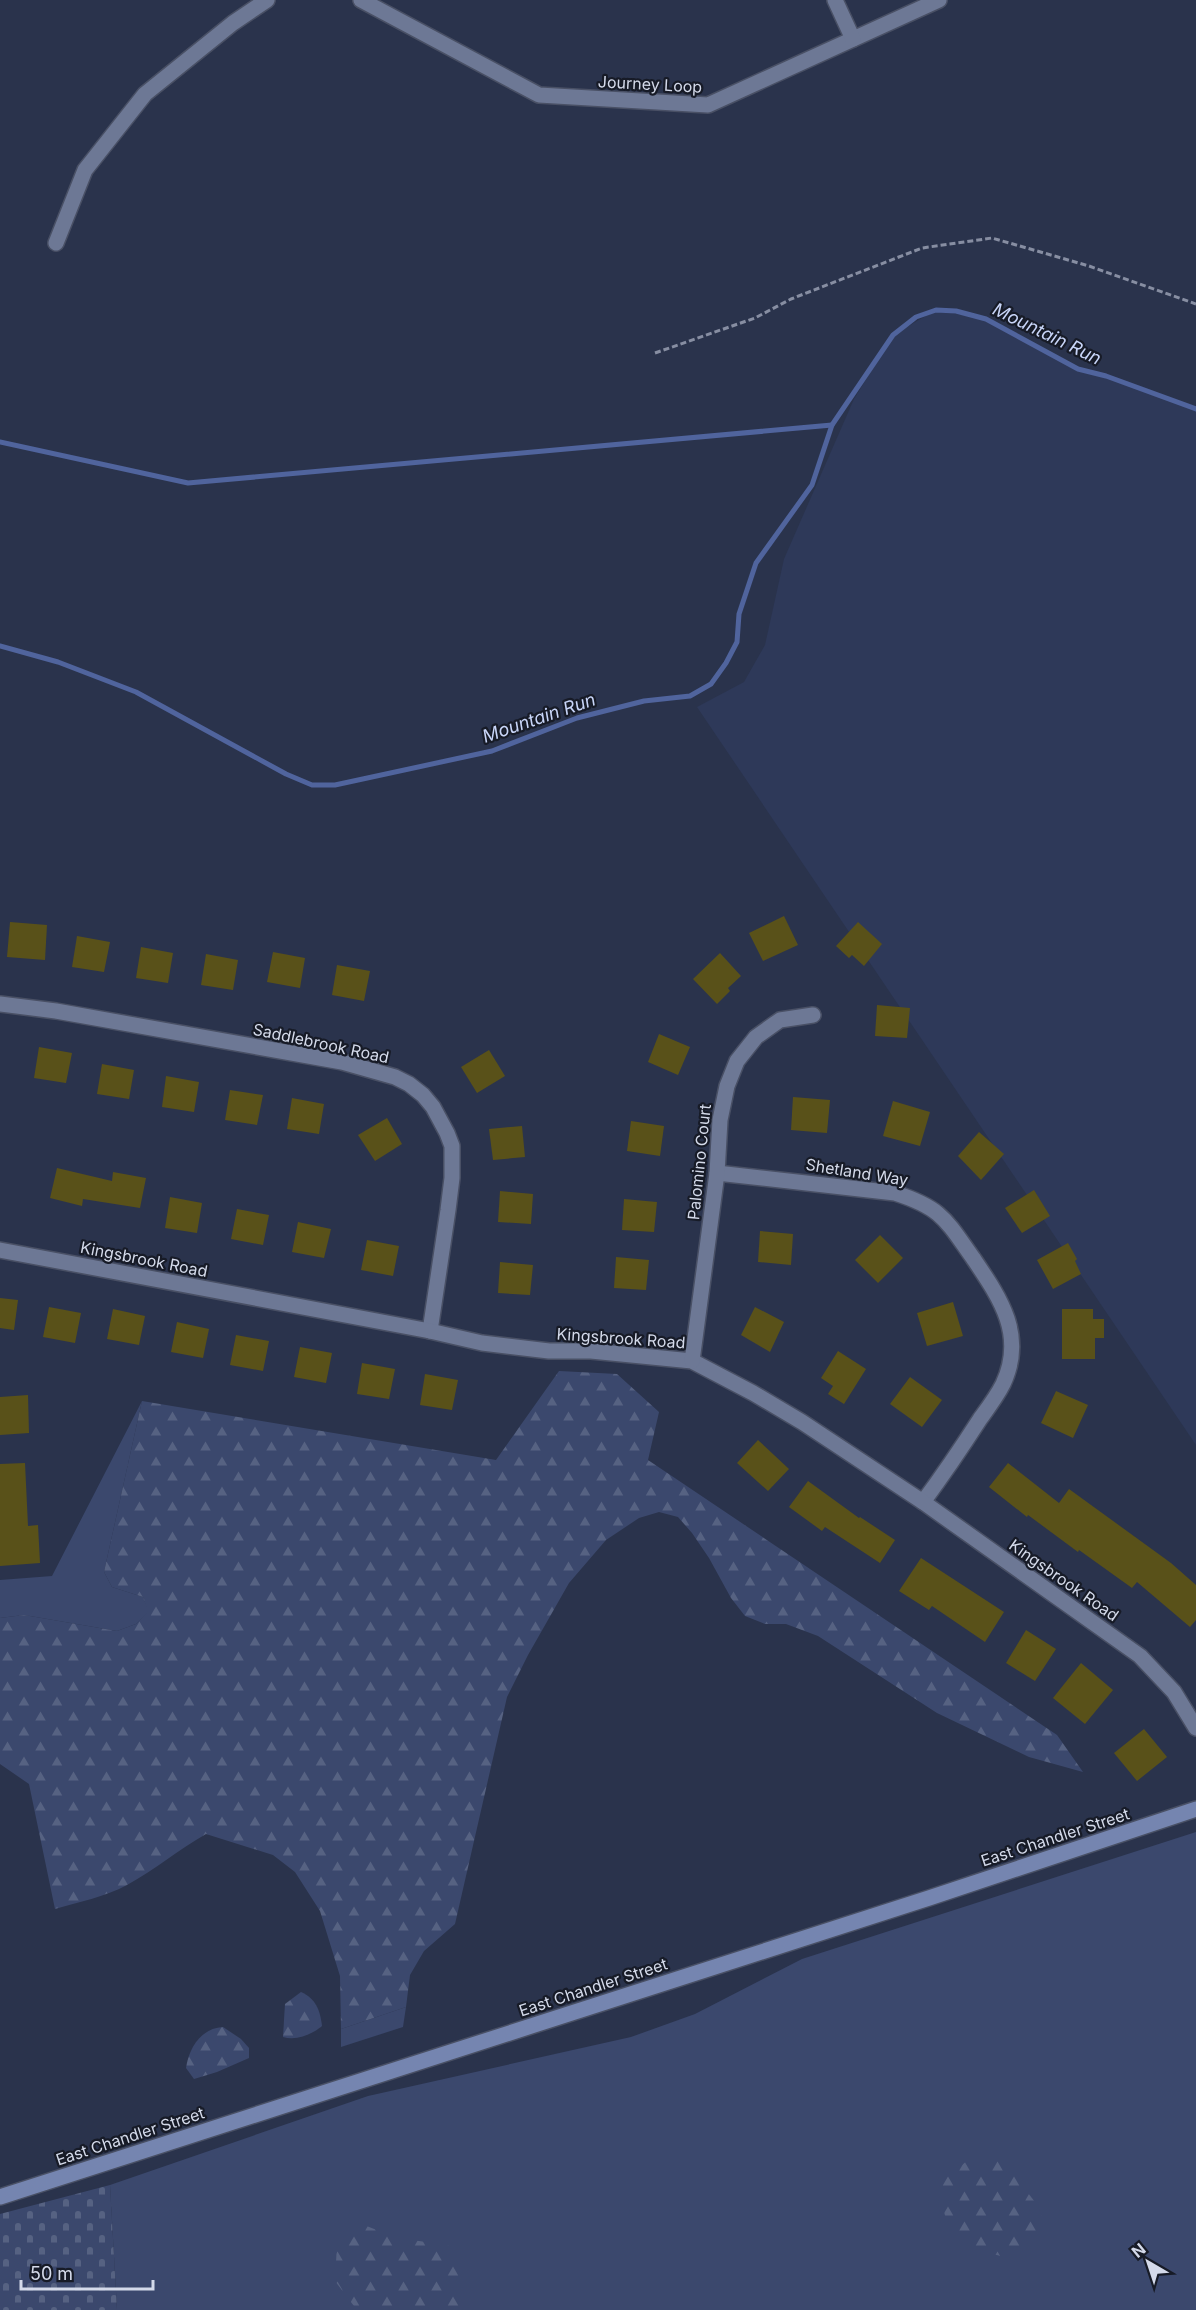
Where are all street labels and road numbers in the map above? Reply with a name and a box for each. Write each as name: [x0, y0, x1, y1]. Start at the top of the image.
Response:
street label: Journey Loop: [597, 71, 703, 97]
street label: Saddlebrook Road: [251, 1019, 391, 1067]
street label: Palomino Court: [683, 1103, 715, 1221]
street label: Shetland Way: [804, 1154, 910, 1190]
street label: Kingsbrook Road: [79, 1237, 209, 1281]
street label: Kingsbrook Road: [556, 1324, 686, 1352]
street label: Kingsbrook Road: [1005, 1535, 1123, 1625]
street label: East Chandler Street: [978, 1804, 1132, 1870]
street label: East Chandler Street: [516, 1954, 670, 2020]
street label: East Chandler Street: [53, 2103, 207, 2169]

